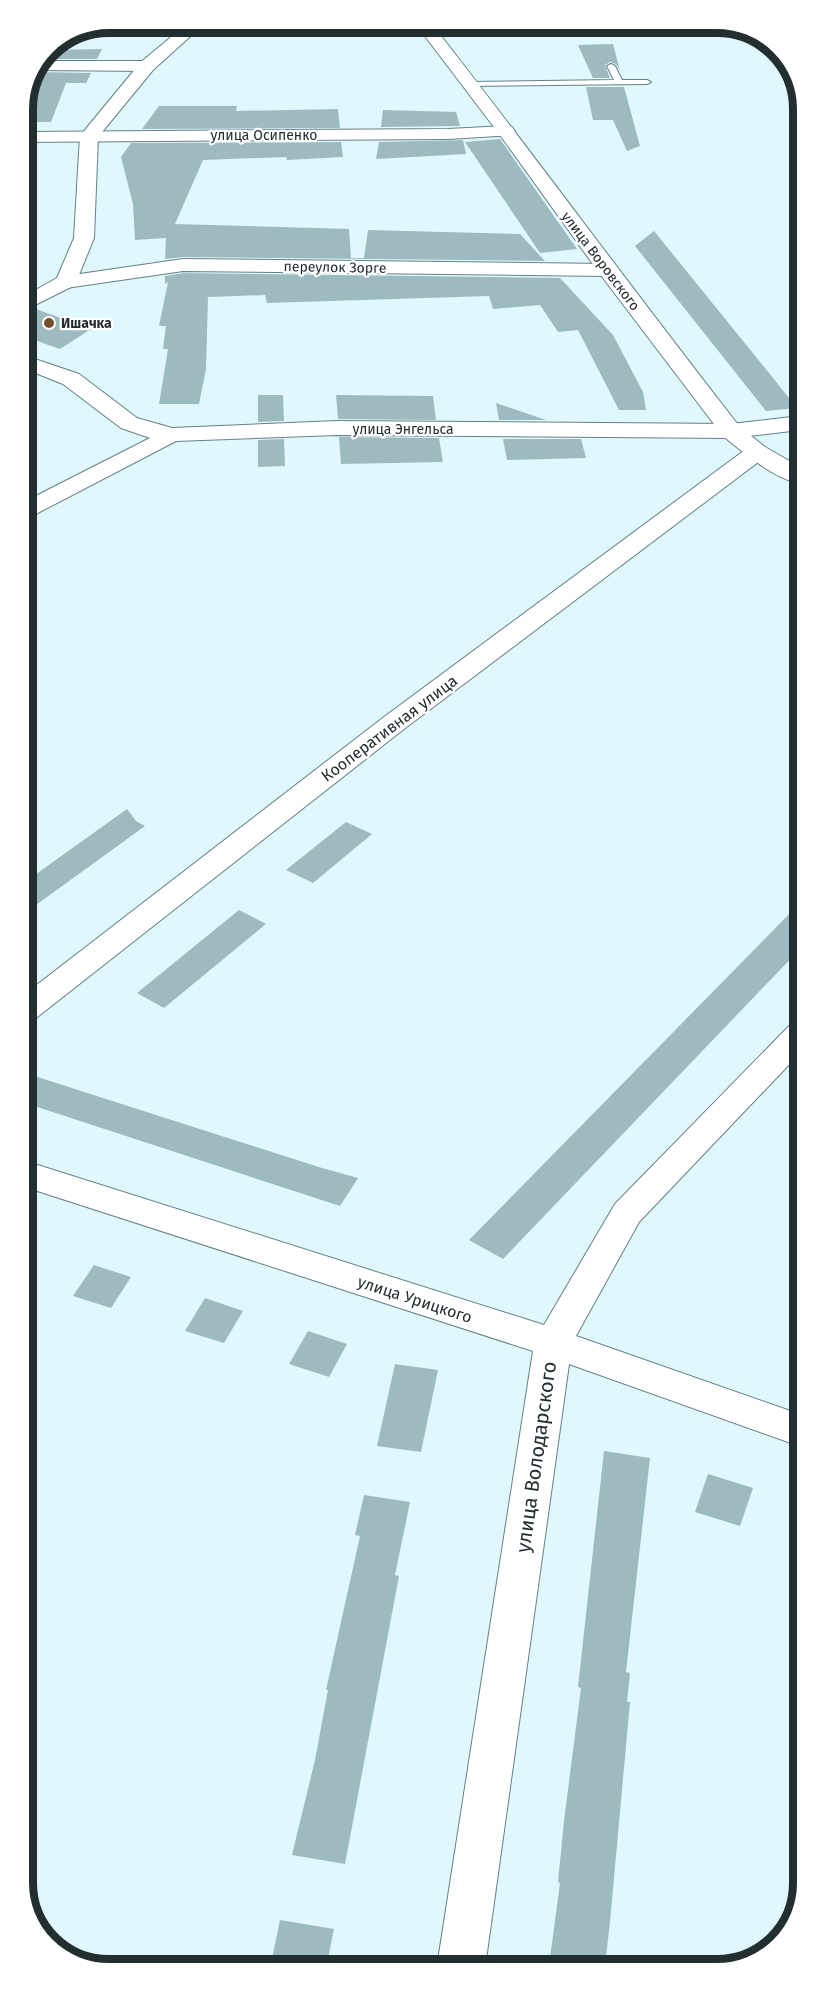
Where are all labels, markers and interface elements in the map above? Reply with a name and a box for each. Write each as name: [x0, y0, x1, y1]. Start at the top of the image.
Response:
street label: улица Осипенко: [210, 127, 318, 144]
street label: улица Воровского: [558, 208, 643, 314]
street label: переулок Зорге: [283, 258, 387, 277]
place label: Ишачка: [61, 315, 112, 332]
marker: Ишачка: [42, 316, 56, 330]
street label: улица Энгельса: [352, 421, 454, 438]
street label: Кооперативная улица: [318, 671, 461, 786]
street label: улица Урицкого: [355, 1272, 474, 1327]
street label: улица Володарского: [511, 1360, 561, 1554]

